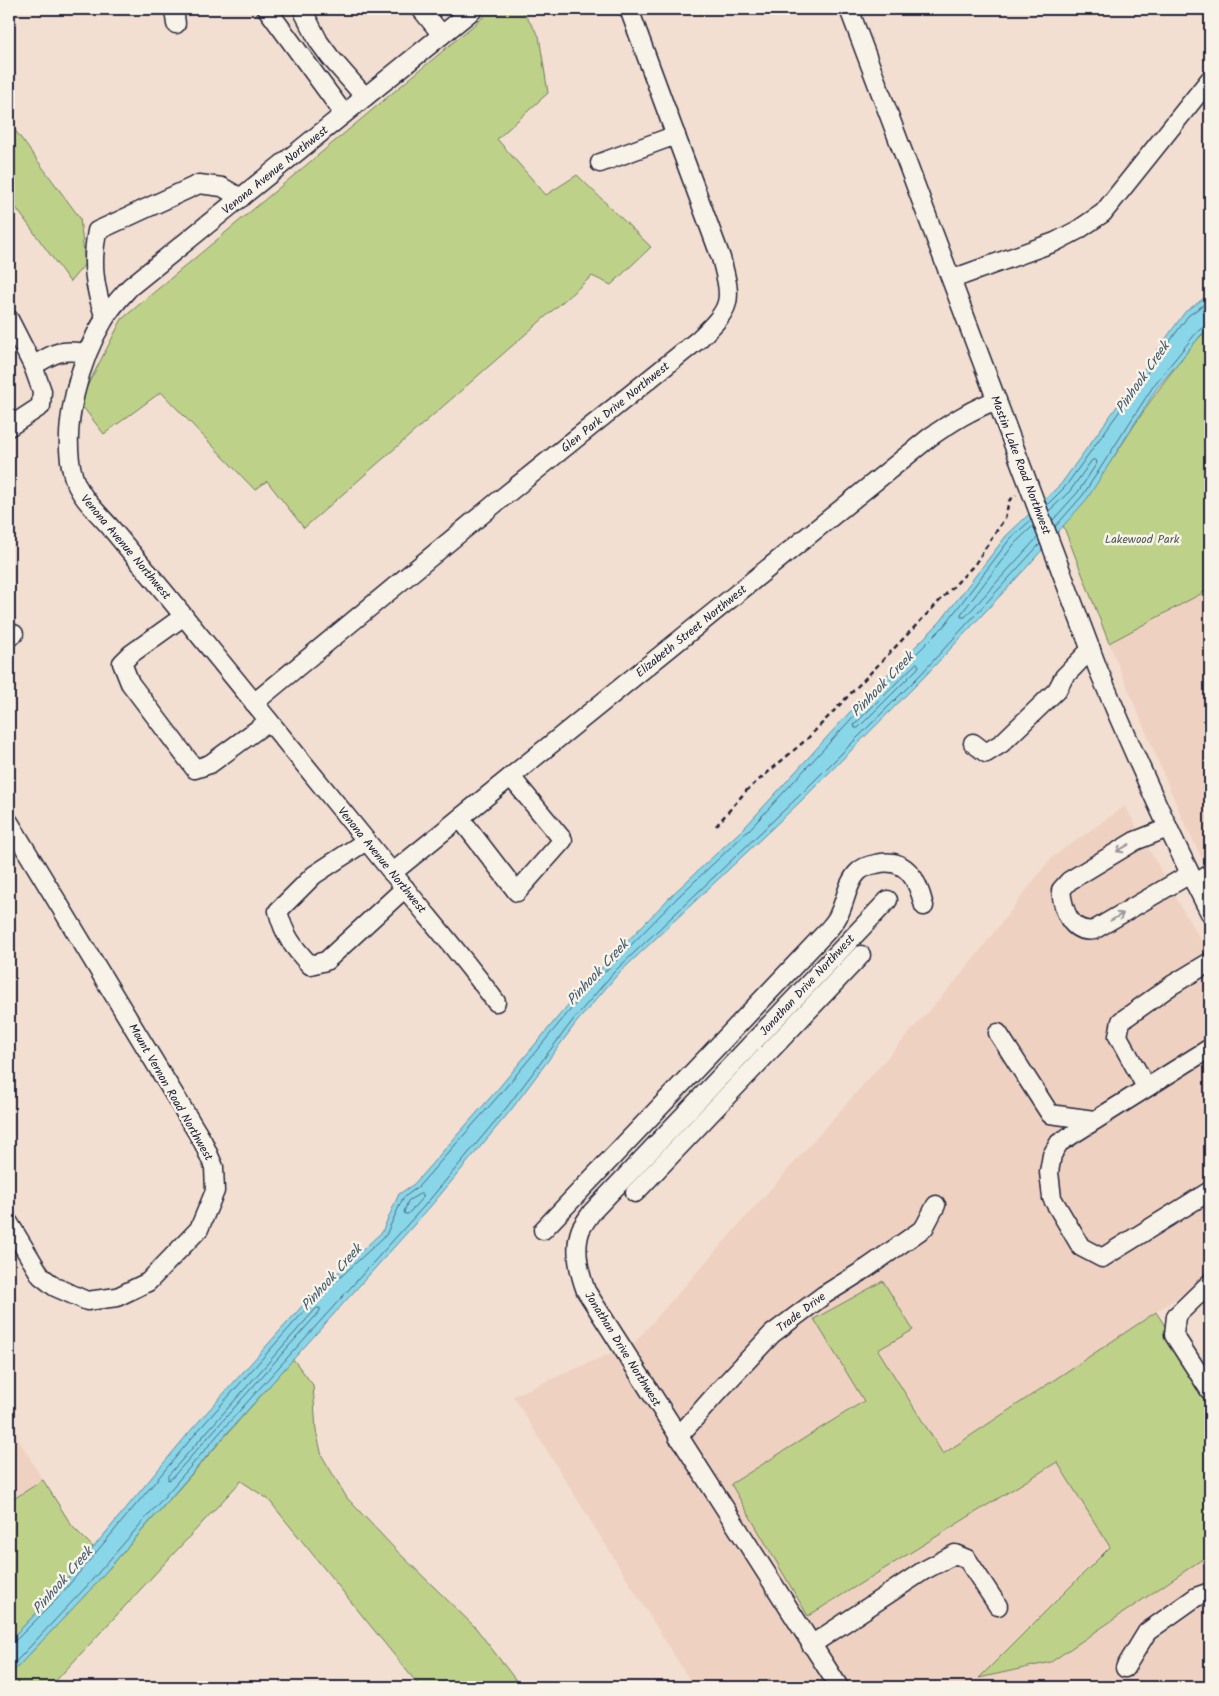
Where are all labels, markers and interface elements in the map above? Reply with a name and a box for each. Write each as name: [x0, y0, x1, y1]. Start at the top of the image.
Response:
street label: Venona Avenue Northwest: [218, 121, 333, 219]
water label: Pinhook Creek: [1110, 335, 1177, 418]
street label: Glen Park Drive Northwest: [557, 357, 674, 457]
street label: Mastin Lake Road Northwest: [985, 393, 1056, 538]
street label: Venona Avenue Northwest: [76, 490, 176, 604]
park label: Lakewood Park: [1105, 530, 1180, 549]
street label: Elizabeth Street Northwest: [632, 580, 751, 682]
water label: Pinhook Creek: [846, 645, 921, 722]
street label: Venona Avenue Northwest: [333, 803, 431, 918]
one-way arrow: [1117, 843, 1131, 853]
one-way arrow: [1109, 911, 1123, 921]
street label: Jonathan Drive Northwest: [755, 930, 860, 1040]
water label: Pinhook Creek: [561, 933, 636, 1011]
street label: Mount Vernon Road Northwest: [123, 1020, 218, 1165]
water label: Pinhook Creek: [296, 1238, 369, 1316]
street label: Trade Drive: [773, 1287, 830, 1337]
street label: Jonathan Drive Northwest: [579, 1288, 666, 1411]
water label: Pinhook Creek: [27, 1540, 100, 1619]

